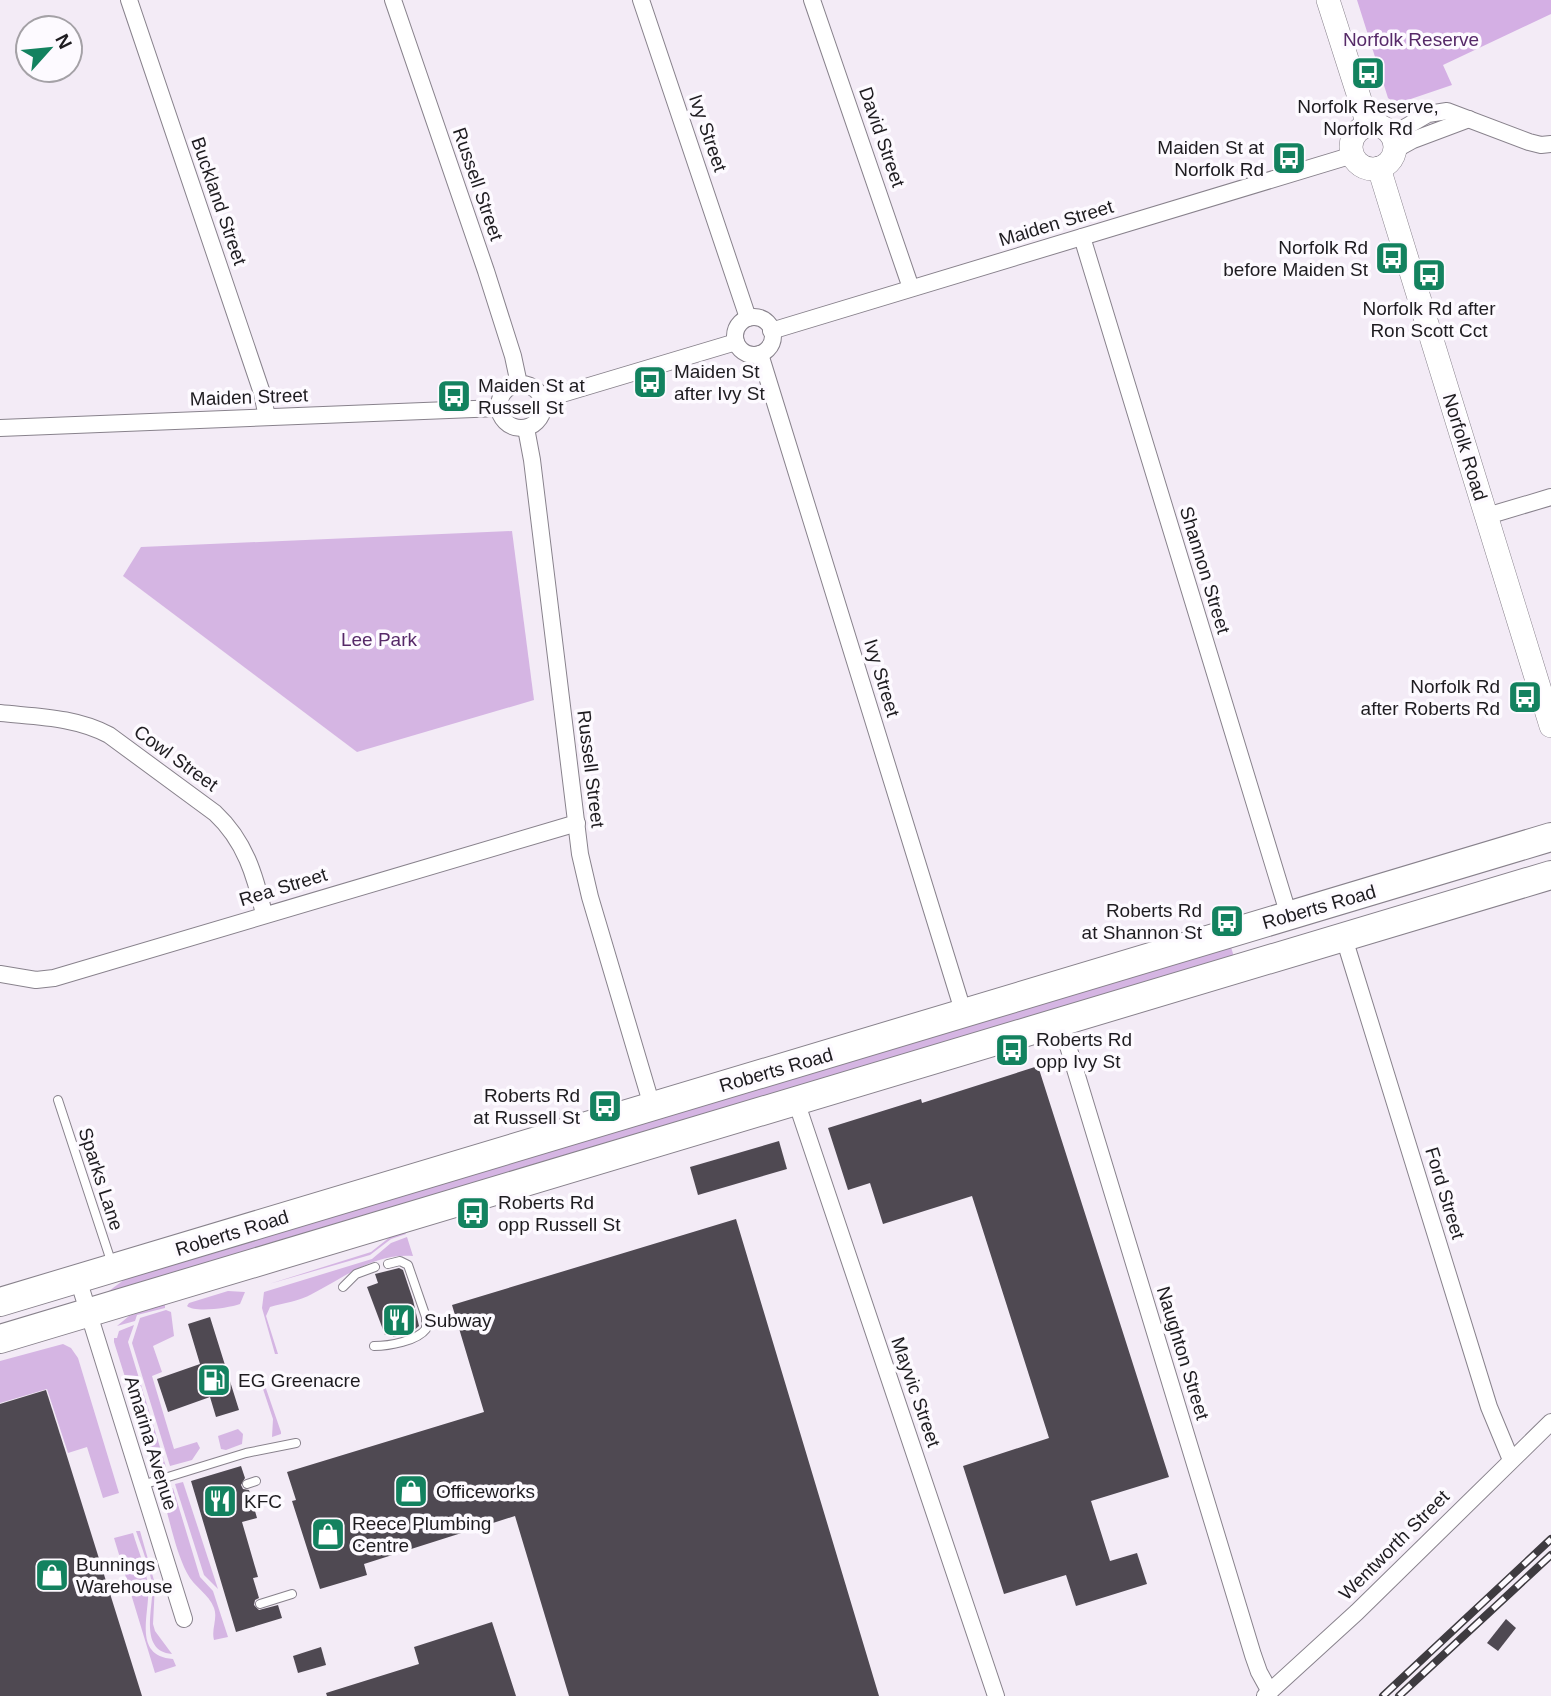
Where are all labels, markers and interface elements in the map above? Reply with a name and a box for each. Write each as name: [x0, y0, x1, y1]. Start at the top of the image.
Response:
north arrow: [14, 14, 84, 84]
park label: Norfolk Reserve: [1343, 29, 1479, 50]
text: N: [51, 31, 76, 52]
bus stop icon: Norfolk Reserve, Norfolk Rd: [1349, 54, 1387, 92]
street label: David Street: [855, 84, 909, 191]
street label: Ivy Street: [685, 92, 731, 175]
place label: Norfolk Reserve, Norfolk Rd: [1297, 96, 1439, 139]
street label: Russell Street: [449, 125, 507, 244]
street label: Buckland Street: [187, 134, 251, 269]
place label: Maiden St at Norfolk Rd: [1157, 137, 1265, 180]
bus stop icon: Maiden St at Norfolk Rd: [1270, 139, 1308, 177]
street label: Maiden Street: [996, 195, 1116, 250]
place label: Norfolk Rd before Maiden St: [1223, 237, 1369, 280]
bus stop icon: Norfolk Rd before Maiden St: [1373, 239, 1411, 277]
bus stop icon: Norfolk Rd after Ron Scott Cct: [1410, 256, 1448, 294]
place label: Norfolk Rd after Ron Scott Cct: [1362, 298, 1496, 341]
place label: Maiden St after Ivy St: [674, 361, 766, 404]
bus stop icon: Maiden St after Ivy St: [631, 363, 669, 401]
place label: Maiden St at Russell St: [478, 375, 585, 418]
bus stop icon: Maiden St at Russell St: [435, 377, 473, 415]
street label: Maiden Street: [190, 384, 309, 410]
street label: Norfolk Road: [1439, 391, 1491, 503]
street label: Shannon Street: [1176, 504, 1235, 637]
park label: Lee Park: [341, 629, 418, 650]
street label: Ivy Street: [860, 637, 904, 720]
place label: Norfolk Rd after Roberts Rd: [1361, 676, 1500, 719]
bus stop icon: Norfolk Rd after Roberts Rd: [1506, 678, 1544, 716]
street label: Russell Street: [573, 709, 609, 830]
street label: Cowl Street: [130, 721, 222, 796]
street label: Rea Street: [237, 863, 330, 910]
street label: Roberts Road: [1260, 881, 1378, 933]
place label: Roberts Rd at Shannon St: [1082, 900, 1203, 943]
bus stop icon: Roberts Rd at Shannon St: [1208, 902, 1246, 940]
place label: Roberts Rd opp Ivy St: [1036, 1029, 1132, 1072]
bus stop icon: Roberts Rd opp Ivy St: [993, 1031, 1031, 1069]
street label: Roberts Road: [717, 1044, 835, 1096]
place label: Roberts Rd at Russell St: [473, 1085, 581, 1128]
bus stop icon: Roberts Rd at Russell St: [586, 1087, 624, 1125]
street label: Sparks Lane: [75, 1125, 127, 1233]
street label: Ford Street: [1421, 1144, 1469, 1242]
place label: Roberts Rd opp Russell St: [498, 1192, 621, 1235]
bus stop icon: Roberts Rd opp Russell St: [454, 1194, 492, 1232]
street label: Roberts Road: [173, 1206, 291, 1260]
street label: Naughton Street: [1153, 1284, 1213, 1423]
restaurant icon: Subway: [380, 1301, 418, 1339]
place label: Subway: [424, 1310, 492, 1331]
street label: Mayvic Street: [887, 1334, 945, 1451]
fuel station icon: EG Greenacre: [195, 1361, 233, 1399]
place label: EG Greenacre: [238, 1370, 361, 1391]
street label: Amarina Avenue: [121, 1373, 181, 1513]
shop icon: Officeworks: [392, 1472, 430, 1510]
place label: Officeworks: [436, 1481, 535, 1502]
restaurant icon: KFC: [201, 1482, 239, 1520]
street label: Wentworth Street: [1335, 1485, 1454, 1604]
place label: KFC: [244, 1491, 282, 1512]
place label: Reece Plumbing Centre: [352, 1513, 491, 1556]
shop icon: Reece Plumbing Centre: [309, 1515, 347, 1553]
place label: Bunnings Warehouse: [76, 1554, 172, 1597]
shop icon: Bunnings Warehouse: [33, 1556, 71, 1594]

